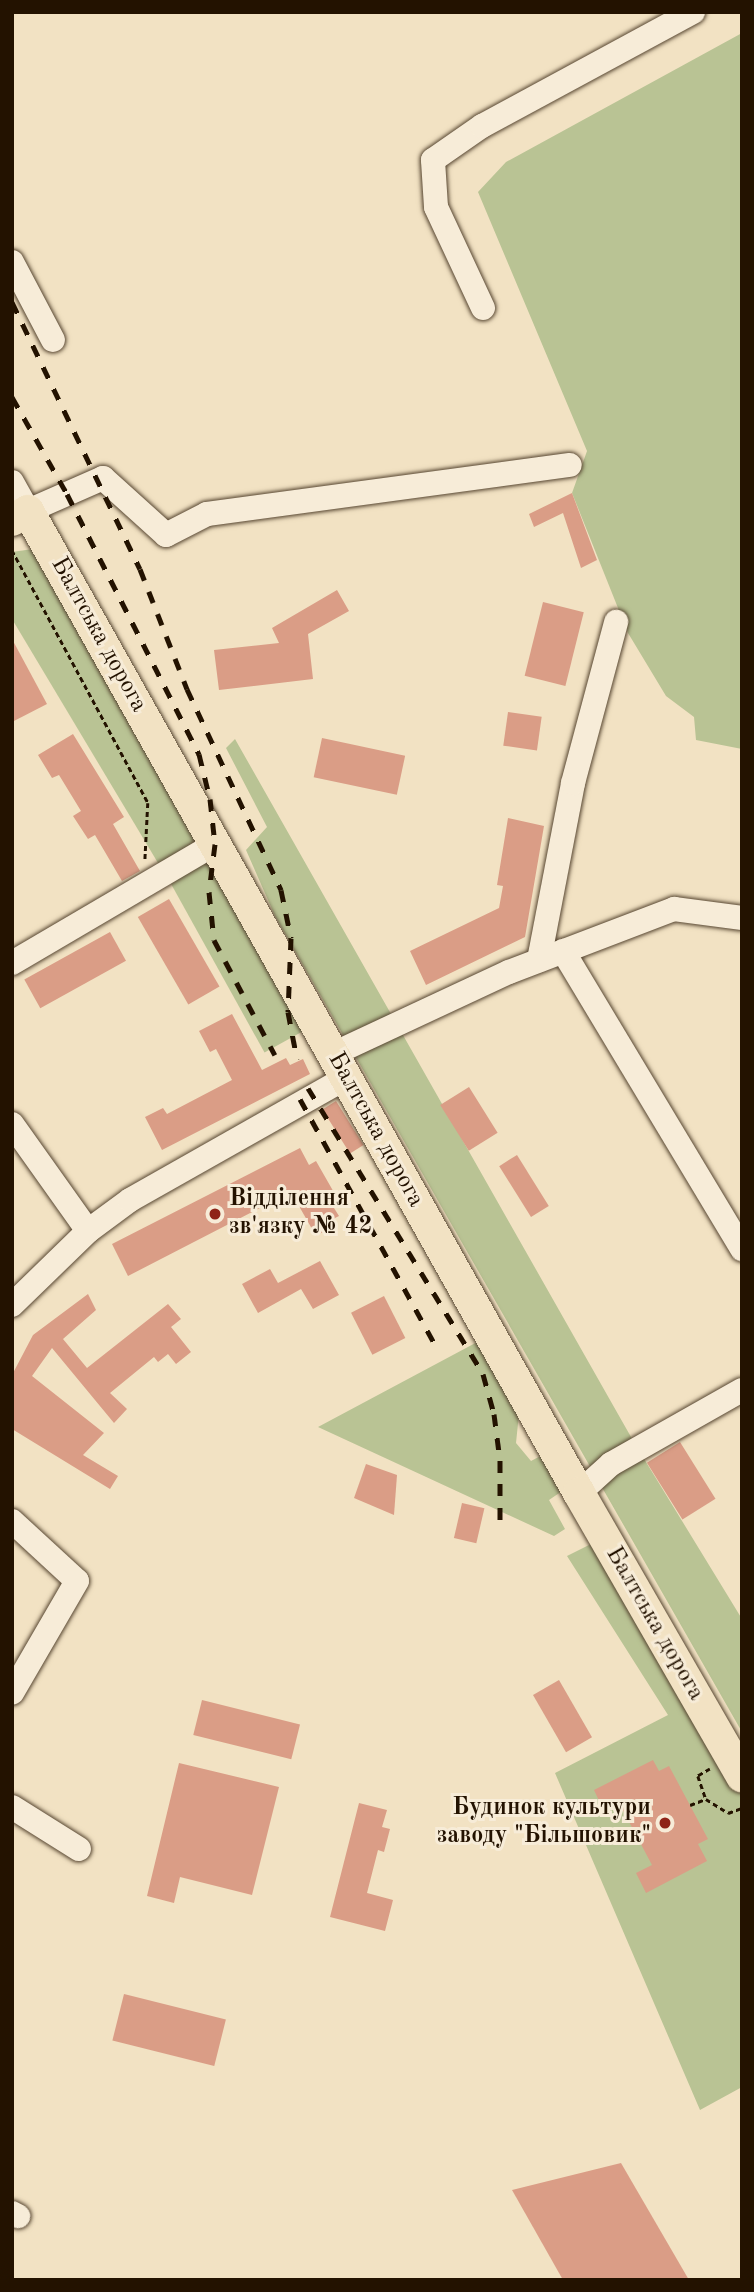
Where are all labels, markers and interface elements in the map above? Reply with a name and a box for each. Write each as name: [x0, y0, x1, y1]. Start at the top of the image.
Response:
street label: Балтська дорога: [44, 552, 152, 718]
street label: Балтська дорога: [321, 1047, 429, 1213]
place label: Відділення зв'язку № 42: [229, 1186, 373, 1242]
marker: Відділення зв'язку № 42: [207, 1206, 223, 1222]
street label: Балтська дорога: [598, 1542, 710, 1706]
place label: Будинок культури заводу "Більшовик": [437, 1795, 651, 1851]
marker: Будинок культури заводу "Більшовик": [657, 1815, 673, 1831]

